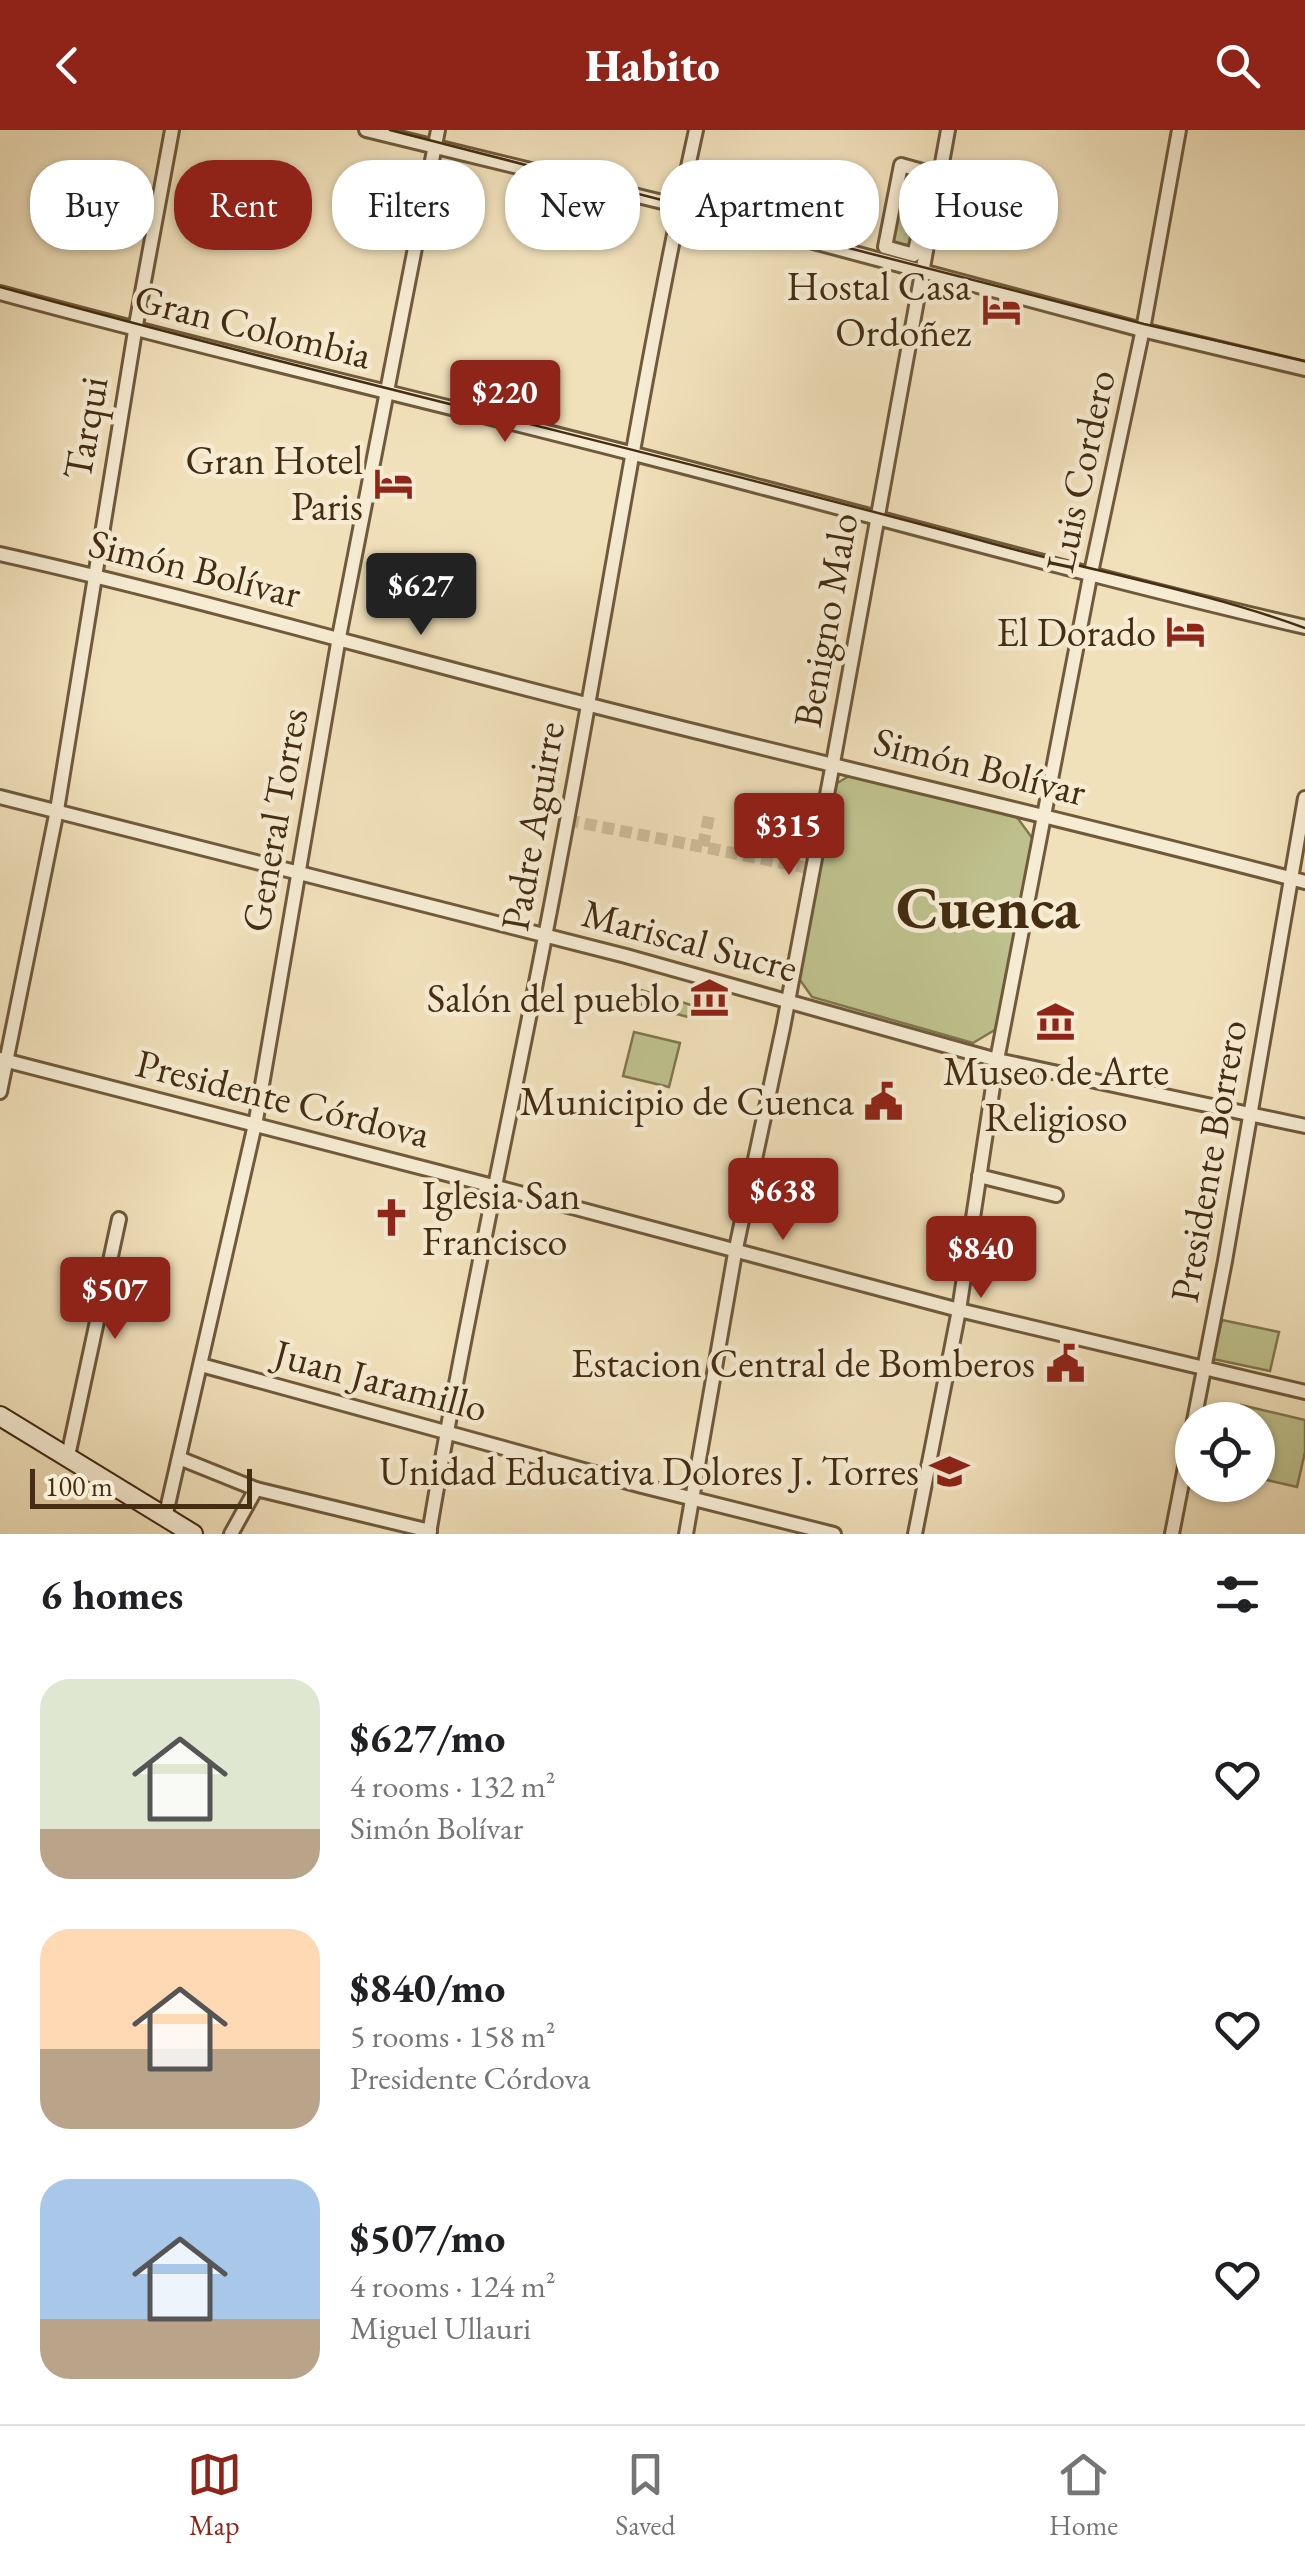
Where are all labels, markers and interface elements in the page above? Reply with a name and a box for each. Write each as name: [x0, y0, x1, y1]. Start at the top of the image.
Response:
text: Habito: [585, 36, 720, 94]
icon: back: [40, 38, 95, 93]
icon: search: [1210, 38, 1265, 93]
chip: Buy: [30, 160, 154, 250]
chip: Rent: [174, 160, 312, 250]
chip: Filters: [332, 160, 485, 250]
chip: New: [505, 160, 640, 250]
chip: Apartment: [660, 160, 879, 250]
chip: House: [899, 160, 1058, 250]
place label: Hostal Casa Ordoñez: [787, 260, 971, 358]
street label: Gran Colombia: [129, 271, 377, 381]
hotel icon: Hostal Casa Ordoñez: [980, 288, 1022, 330]
pin: $220: [446, 360, 564, 445]
street label: Luis Cordero: [1033, 365, 1127, 577]
text: $220: [472, 371, 538, 413]
street label: Tarqui: [50, 372, 120, 484]
place label: Gran Hotel Paris: [185, 434, 363, 532]
hotel icon: Gran Hotel Paris: [372, 462, 414, 504]
street label: Benigno Malo: [781, 509, 869, 731]
street label: Simón Bolívar: [84, 517, 307, 620]
pin: $627: [362, 553, 480, 638]
text: $627: [388, 564, 454, 606]
place label: El Dorado: [997, 606, 1156, 658]
hotel icon: El Dorado: [1165, 611, 1207, 653]
street label: General Torres: [229, 704, 319, 936]
street label: Simón Bolívar: [869, 715, 1092, 818]
street label: Padre Aguirre: [488, 717, 576, 935]
pin: $315: [730, 793, 848, 878]
text: $315: [756, 804, 822, 846]
district label: Cuenca: [896, 868, 1081, 946]
street label: Mariscal Sucre: [577, 886, 803, 994]
place label: Salón del pueblo: [427, 972, 680, 1024]
museum icon: Salón del pueblo: [689, 977, 731, 1019]
museum icon: Museo de Arte Religioso: [1035, 1000, 1077, 1042]
street label: Presidente Borrero: [1158, 1016, 1258, 1306]
street label: Presidente Córdova: [131, 1036, 435, 1160]
place label: Museo de Arte Religioso: [943, 1045, 1169, 1143]
place label: Municipio de Cuenca: [520, 1075, 854, 1127]
public building icon: Municipio de Cuenca: [863, 1080, 905, 1122]
pin: $638: [724, 1158, 842, 1243]
place label: Iglesia San Francisco: [422, 1169, 581, 1267]
text: $638: [750, 1169, 816, 1211]
church icon: Iglesia San Francisco: [371, 1197, 413, 1239]
pin: $840: [922, 1216, 1040, 1301]
text: $840: [948, 1227, 1014, 1269]
pin: $507: [56, 1257, 174, 1342]
text: $507: [82, 1268, 148, 1310]
street label: Juan Jaramillo: [266, 1326, 493, 1433]
place label: Estacion Central de Bomberos: [571, 1337, 1035, 1389]
public building icon: Estacion Central de Bomberos: [1044, 1342, 1086, 1384]
map controls: [1175, 1402, 1275, 1502]
button: locate: [1175, 1402, 1275, 1502]
place label: Unidad Educativa Dolores J. Torres: [379, 1445, 919, 1497]
school or university icon: Unidad Educativa Dolores J. Torres: [928, 1450, 970, 1492]
scale bar: [30, 1464, 252, 1508]
text: 100 m: [45, 1468, 113, 1504]
text: 6 homes: [40, 1567, 183, 1622]
icon: filters: [1210, 1567, 1265, 1622]
text: $627/mo: [350, 1710, 506, 1765]
icon: home: [120, 1719, 240, 1839]
icon: heart: [1210, 1752, 1265, 1807]
text: 4 rooms · 132 m²: [350, 1765, 556, 1807]
text: Simón Bolívar: [350, 1807, 523, 1849]
text: $840/mo: [350, 1960, 506, 2015]
icon: home: [120, 1969, 240, 2089]
icon: heart: [1210, 2002, 1265, 2057]
text: 5 rooms · 158 m²: [350, 2015, 556, 2057]
text: Presidente Córdova: [350, 2057, 591, 2099]
text: $507/mo: [350, 2210, 506, 2265]
icon: home: [120, 2219, 240, 2339]
icon: heart: [1210, 2252, 1265, 2307]
text: 4 rooms · 124 m²: [350, 2265, 556, 2307]
text: Miguel Ullauri: [350, 2307, 531, 2349]
tab: Map: [187, 2447, 242, 2543]
tab: Saved: [615, 2447, 675, 2543]
tab: Home: [1049, 2447, 1118, 2543]

